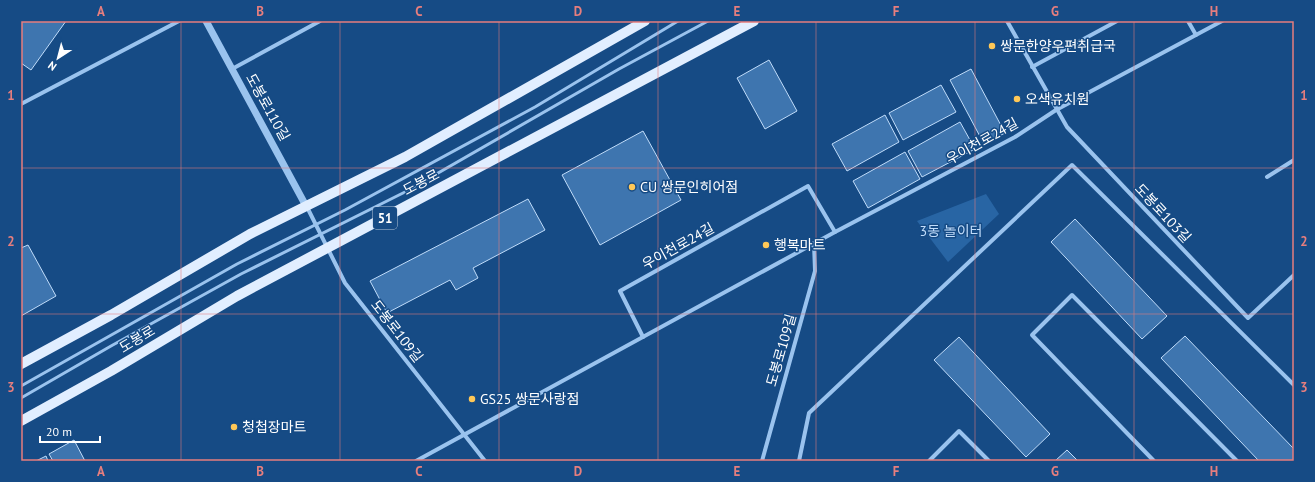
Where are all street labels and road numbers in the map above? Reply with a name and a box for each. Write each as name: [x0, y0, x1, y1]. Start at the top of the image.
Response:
street label: 도봉로110길: [242, 70, 294, 144]
street label: 우이천로24길: [943, 114, 1021, 168]
street label: 도봉로: [400, 165, 442, 199]
street label: 도봉로103길: [1131, 180, 1195, 246]
road number: 51: [373, 207, 397, 229]
street label: 우이천로24길: [639, 219, 717, 273]
street label: 도봉로109길: [367, 296, 427, 366]
street label: 도봉로109길: [762, 312, 800, 388]
street label: 도봉로: [116, 321, 158, 357]

